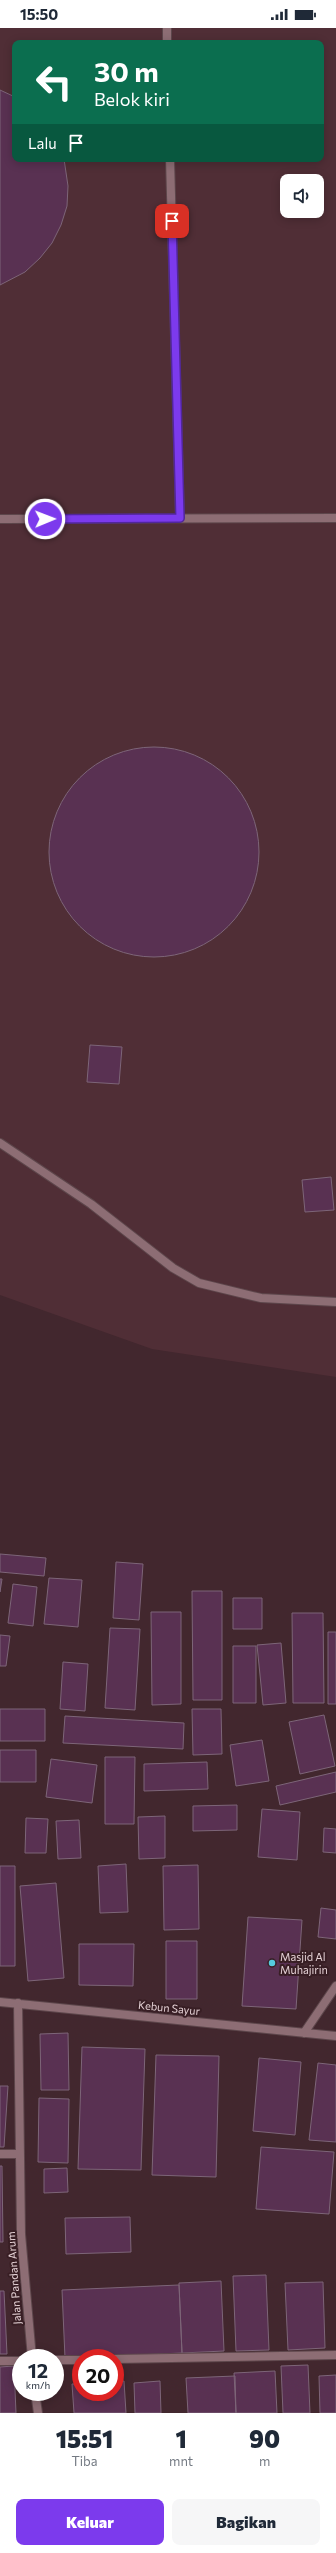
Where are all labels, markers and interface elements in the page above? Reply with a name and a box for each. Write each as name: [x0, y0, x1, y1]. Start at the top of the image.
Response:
text: 15:50: [20, 5, 58, 23]
text: 30 m: [94, 54, 159, 88]
icon: left: [28, 56, 80, 108]
text: Belok kiri: [94, 88, 170, 110]
icon: arrive: [65, 132, 87, 154]
text: Lalu: [28, 134, 57, 152]
map controls: [280, 174, 324, 218]
button: sound: [280, 174, 324, 218]
pin: [155, 204, 189, 238]
icon: arrive: [161, 210, 183, 232]
position arrow: [24, 498, 66, 540]
place label: Masjid Al Muhajirin: [280, 1950, 328, 1976]
marker: Masjid Al Muhajirin: [267, 1958, 277, 1968]
street label: Kebun Sayur: [137, 1998, 201, 2017]
street label: Jalan Pandan Arum: [4, 2231, 24, 2325]
speed limit sign: 20: [72, 2349, 124, 2401]
text: 12: [28, 2358, 48, 2382]
text: km/h: [26, 2379, 50, 2391]
text: 15:51: [56, 2424, 113, 2453]
text: 1: [176, 2424, 187, 2453]
text: 90: [249, 2424, 280, 2453]
text: Tiba: [71, 2453, 98, 2469]
text: mnt: [169, 2453, 193, 2469]
text: m: [259, 2453, 270, 2469]
button: Keluar: [16, 2499, 164, 2545]
button: Bagikan: [172, 2499, 320, 2545]

